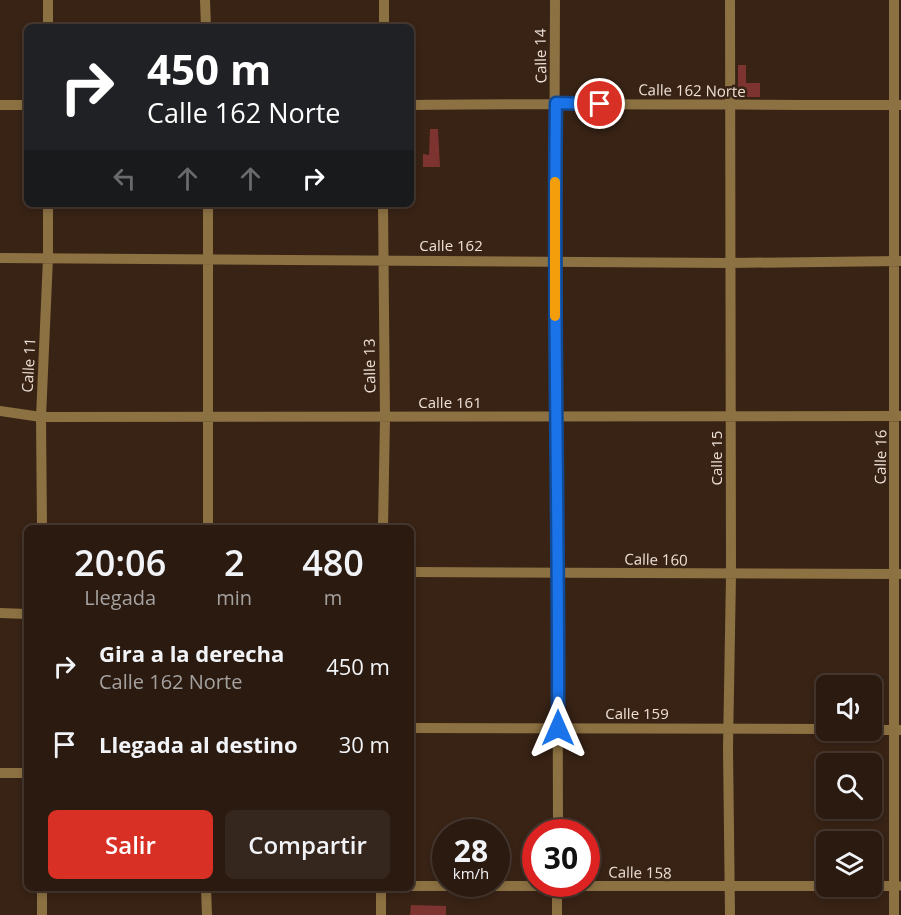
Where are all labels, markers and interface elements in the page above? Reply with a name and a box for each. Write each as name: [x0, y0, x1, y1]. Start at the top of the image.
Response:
street label: Calle 14: [530, 28, 550, 84]
text: 450 m: [147, 40, 271, 97]
icon: right: [48, 48, 126, 126]
pin: [574, 78, 625, 129]
street label: Calle 162 Norte: [638, 79, 746, 101]
icon: arrive: [583, 87, 616, 120]
text: Calle 162 Norte: [147, 94, 341, 131]
icon: left: [108, 162, 141, 195]
icon: ahead: [171, 162, 204, 195]
icon: ahead: [234, 162, 267, 195]
icon: right: [297, 162, 330, 195]
street label: Calle 162: [419, 235, 483, 255]
street label: Calle 11: [17, 337, 39, 393]
street label: Calle 13: [359, 338, 379, 394]
street label: Calle 161: [418, 392, 482, 412]
street label: Calle 16: [870, 429, 890, 485]
street label: Calle 15: [706, 431, 726, 485]
text: 20:06: [74, 538, 166, 587]
text: 2: [224, 538, 245, 587]
text: 480: [302, 538, 364, 587]
street label: Calle 160: [624, 548, 688, 570]
text: Llegada: [84, 584, 156, 611]
text: min: [216, 584, 252, 611]
text: m: [324, 584, 342, 611]
text: Gira a la derecha: [99, 638, 284, 668]
icon: right: [48, 650, 81, 683]
text: 450 m: [326, 651, 390, 681]
text: Calle 162 Norte: [99, 668, 242, 695]
map controls: [816, 675, 882, 897]
button: sound: [816, 675, 882, 741]
position arrow: [526, 696, 590, 760]
street label: Calle 159: [605, 703, 669, 723]
icon: arrive: [48, 728, 81, 761]
text: Llegada al destino: [99, 729, 298, 759]
text: 30 m: [339, 729, 390, 759]
button: search: [816, 753, 882, 819]
button: Salir: [48, 810, 213, 879]
button: Compartir: [225, 810, 390, 879]
speed limit sign: 30: [522, 819, 600, 897]
text: 28: [454, 830, 488, 871]
button: layers: [816, 831, 882, 897]
street label: Calle 158: [608, 861, 672, 883]
text: km/h: [453, 863, 489, 883]

